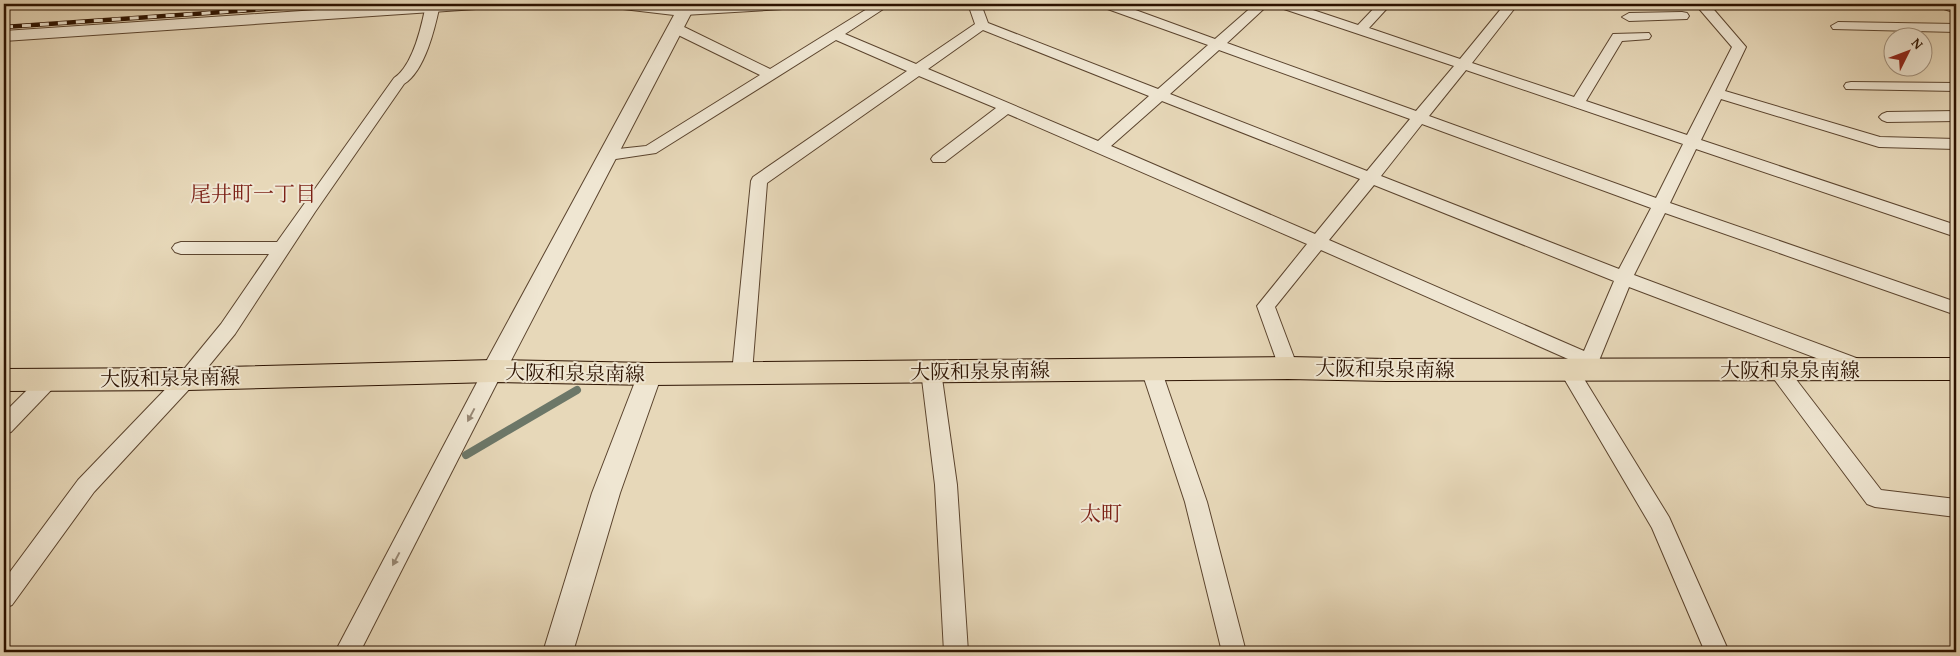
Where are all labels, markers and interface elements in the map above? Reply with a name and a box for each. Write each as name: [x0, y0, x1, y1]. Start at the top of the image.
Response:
north arrow: [1882, 28, 1932, 78]
text: N: [1907, 33, 1929, 54]
district label: 尾井町一丁目: [190, 178, 316, 209]
street label: 大阪和泉泉南線: [1315, 353, 1455, 384]
street label: 大阪和泉泉南線: [910, 355, 1050, 386]
street label: 大阪和泉泉南線: [1720, 355, 1860, 384]
street label: 大阪和泉泉南線: [505, 357, 645, 388]
street label: 大阪和泉泉南線: [100, 362, 240, 393]
one-way arrow: [467, 407, 475, 422]
district label: 太町: [1080, 498, 1122, 529]
one-way arrow: [392, 551, 400, 566]

